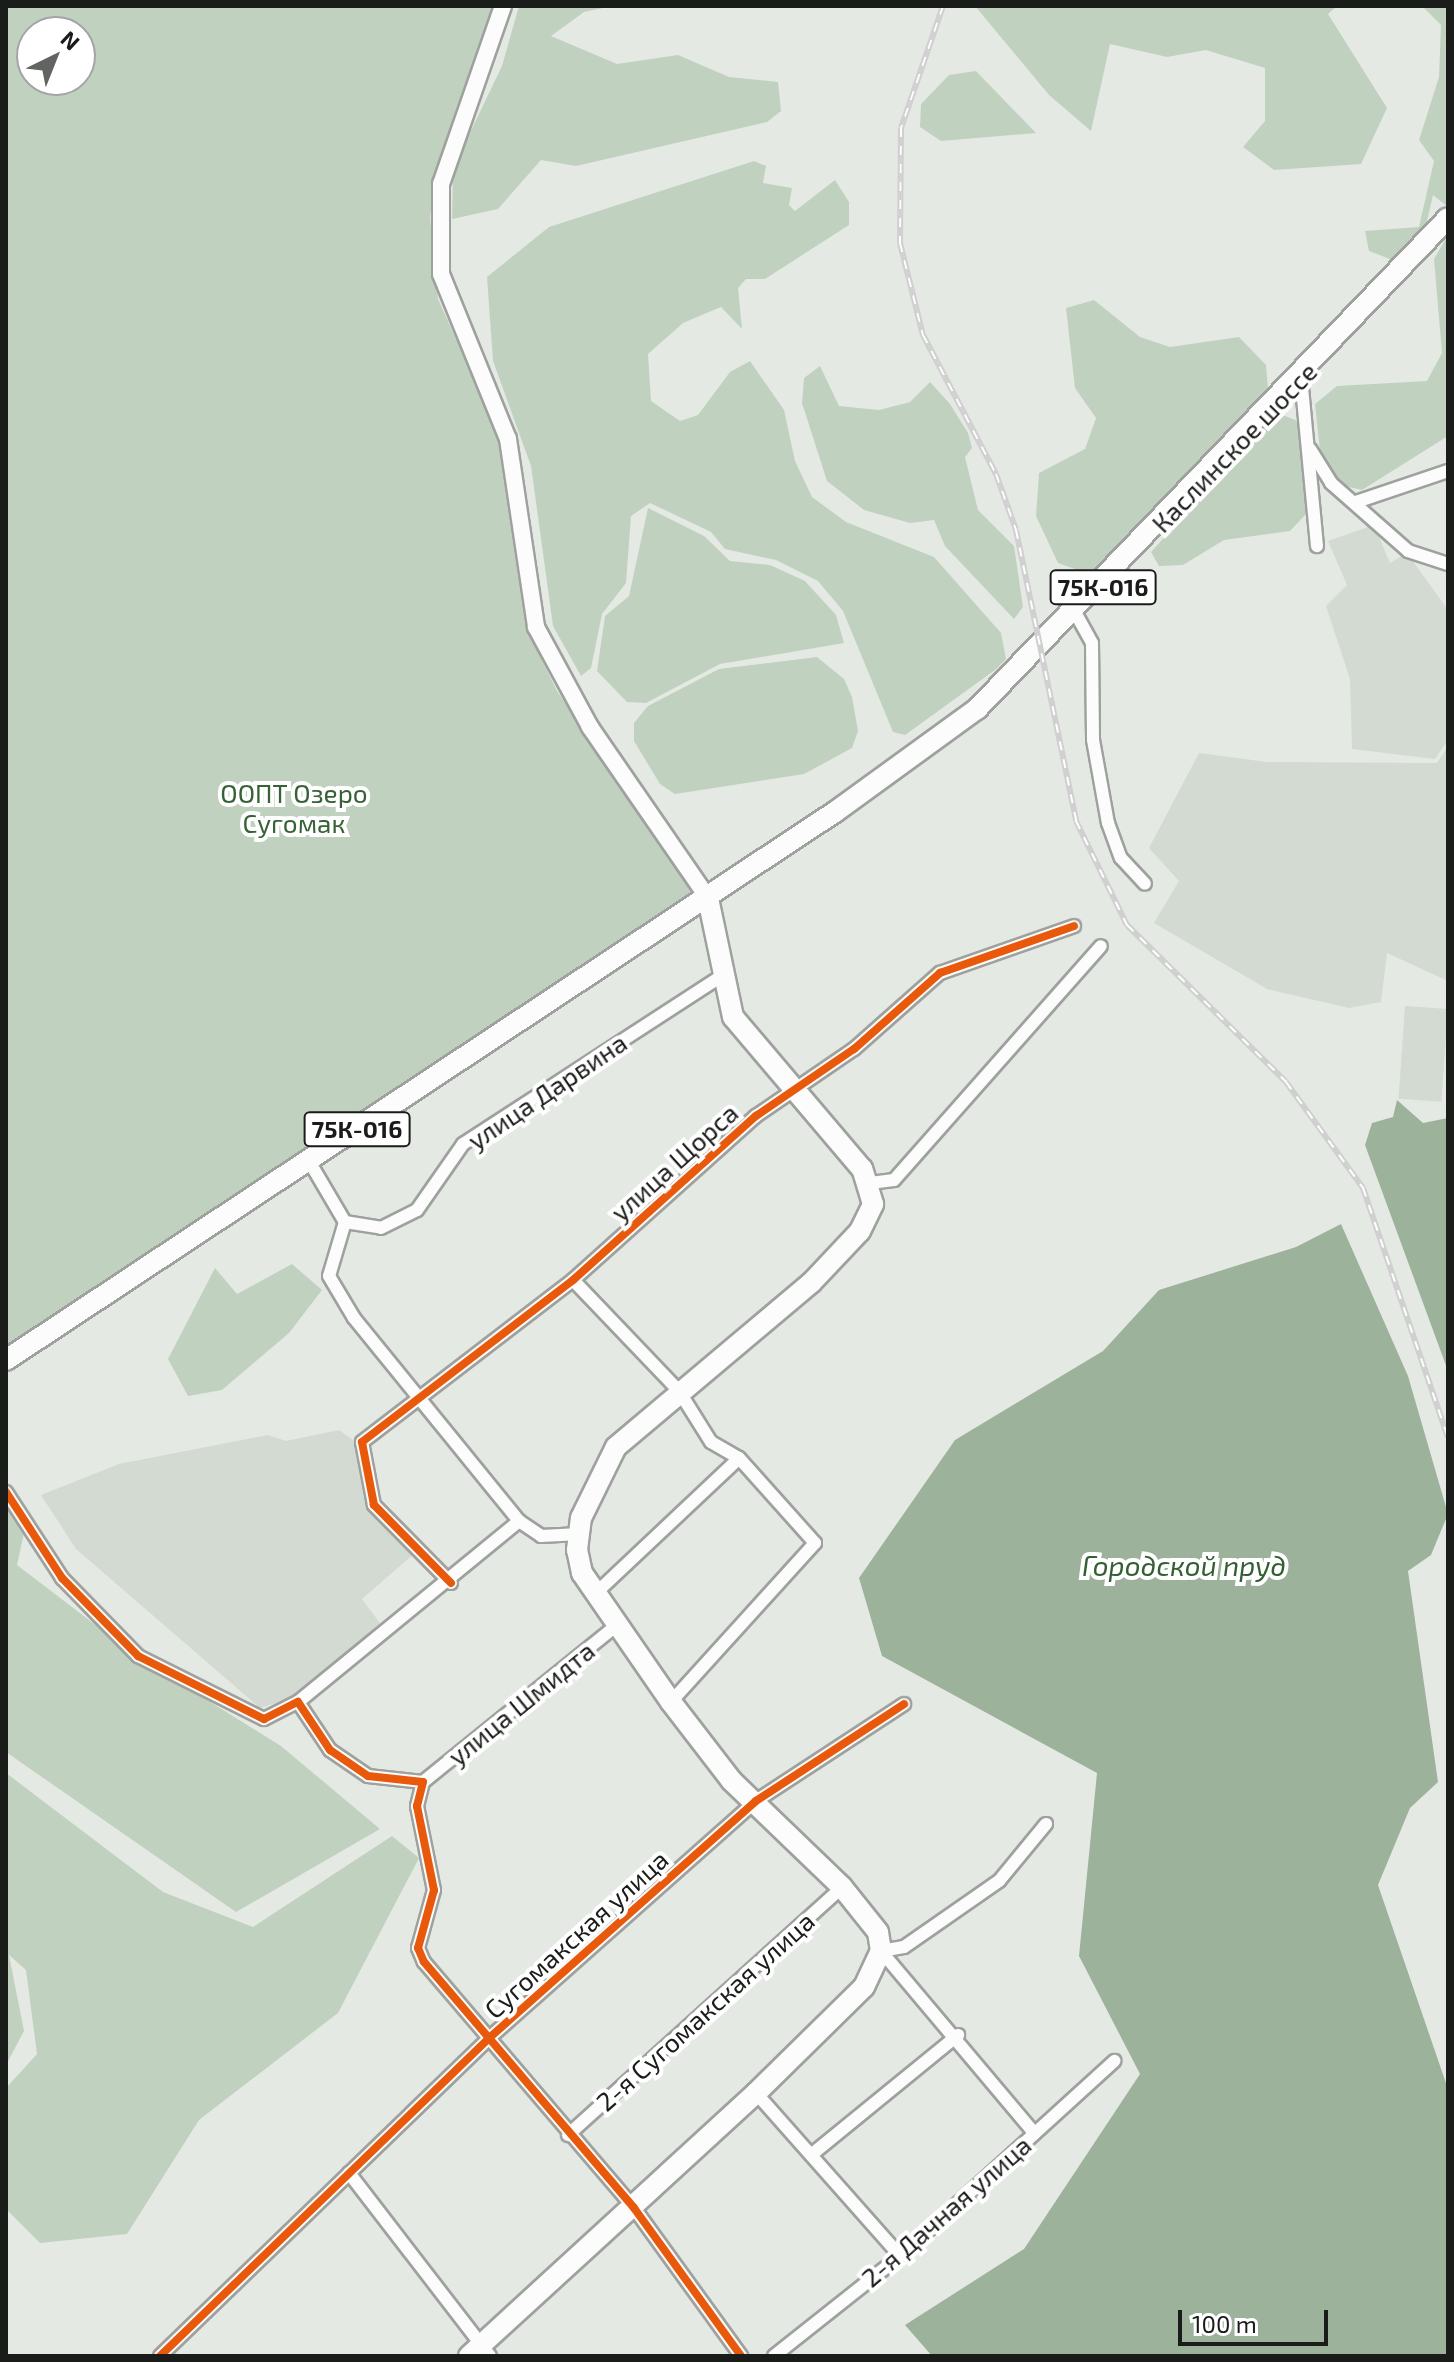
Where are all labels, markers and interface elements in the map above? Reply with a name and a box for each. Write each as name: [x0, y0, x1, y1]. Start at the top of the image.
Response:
north arrow: [16, 16, 96, 96]
text: N: [56, 25, 86, 55]
street label: Каслинское шоссе: [1145, 356, 1323, 538]
road number: 75К-016: [1049, 567, 1157, 607]
park label: ООПТ Озеро Сугомак: [220, 777, 368, 838]
street label: улица Дарвина: [462, 1026, 632, 1156]
street label: улица Щорса: [604, 1097, 744, 1227]
road number: 75К-016: [303, 1109, 411, 1149]
water label: Городской пруд: [1082, 1548, 1286, 1582]
street label: улица Шмидта: [441, 1634, 601, 1772]
street label: Сугомакская улица: [478, 1843, 674, 2025]
street label: 2-я Сугомакская улица: [590, 1905, 820, 2117]
street label: 2-я Дачная улица: [855, 2129, 1037, 2293]
scale bar: [1182, 2294, 1332, 2344]
text: 100 m: [1192, 2309, 1257, 2338]

